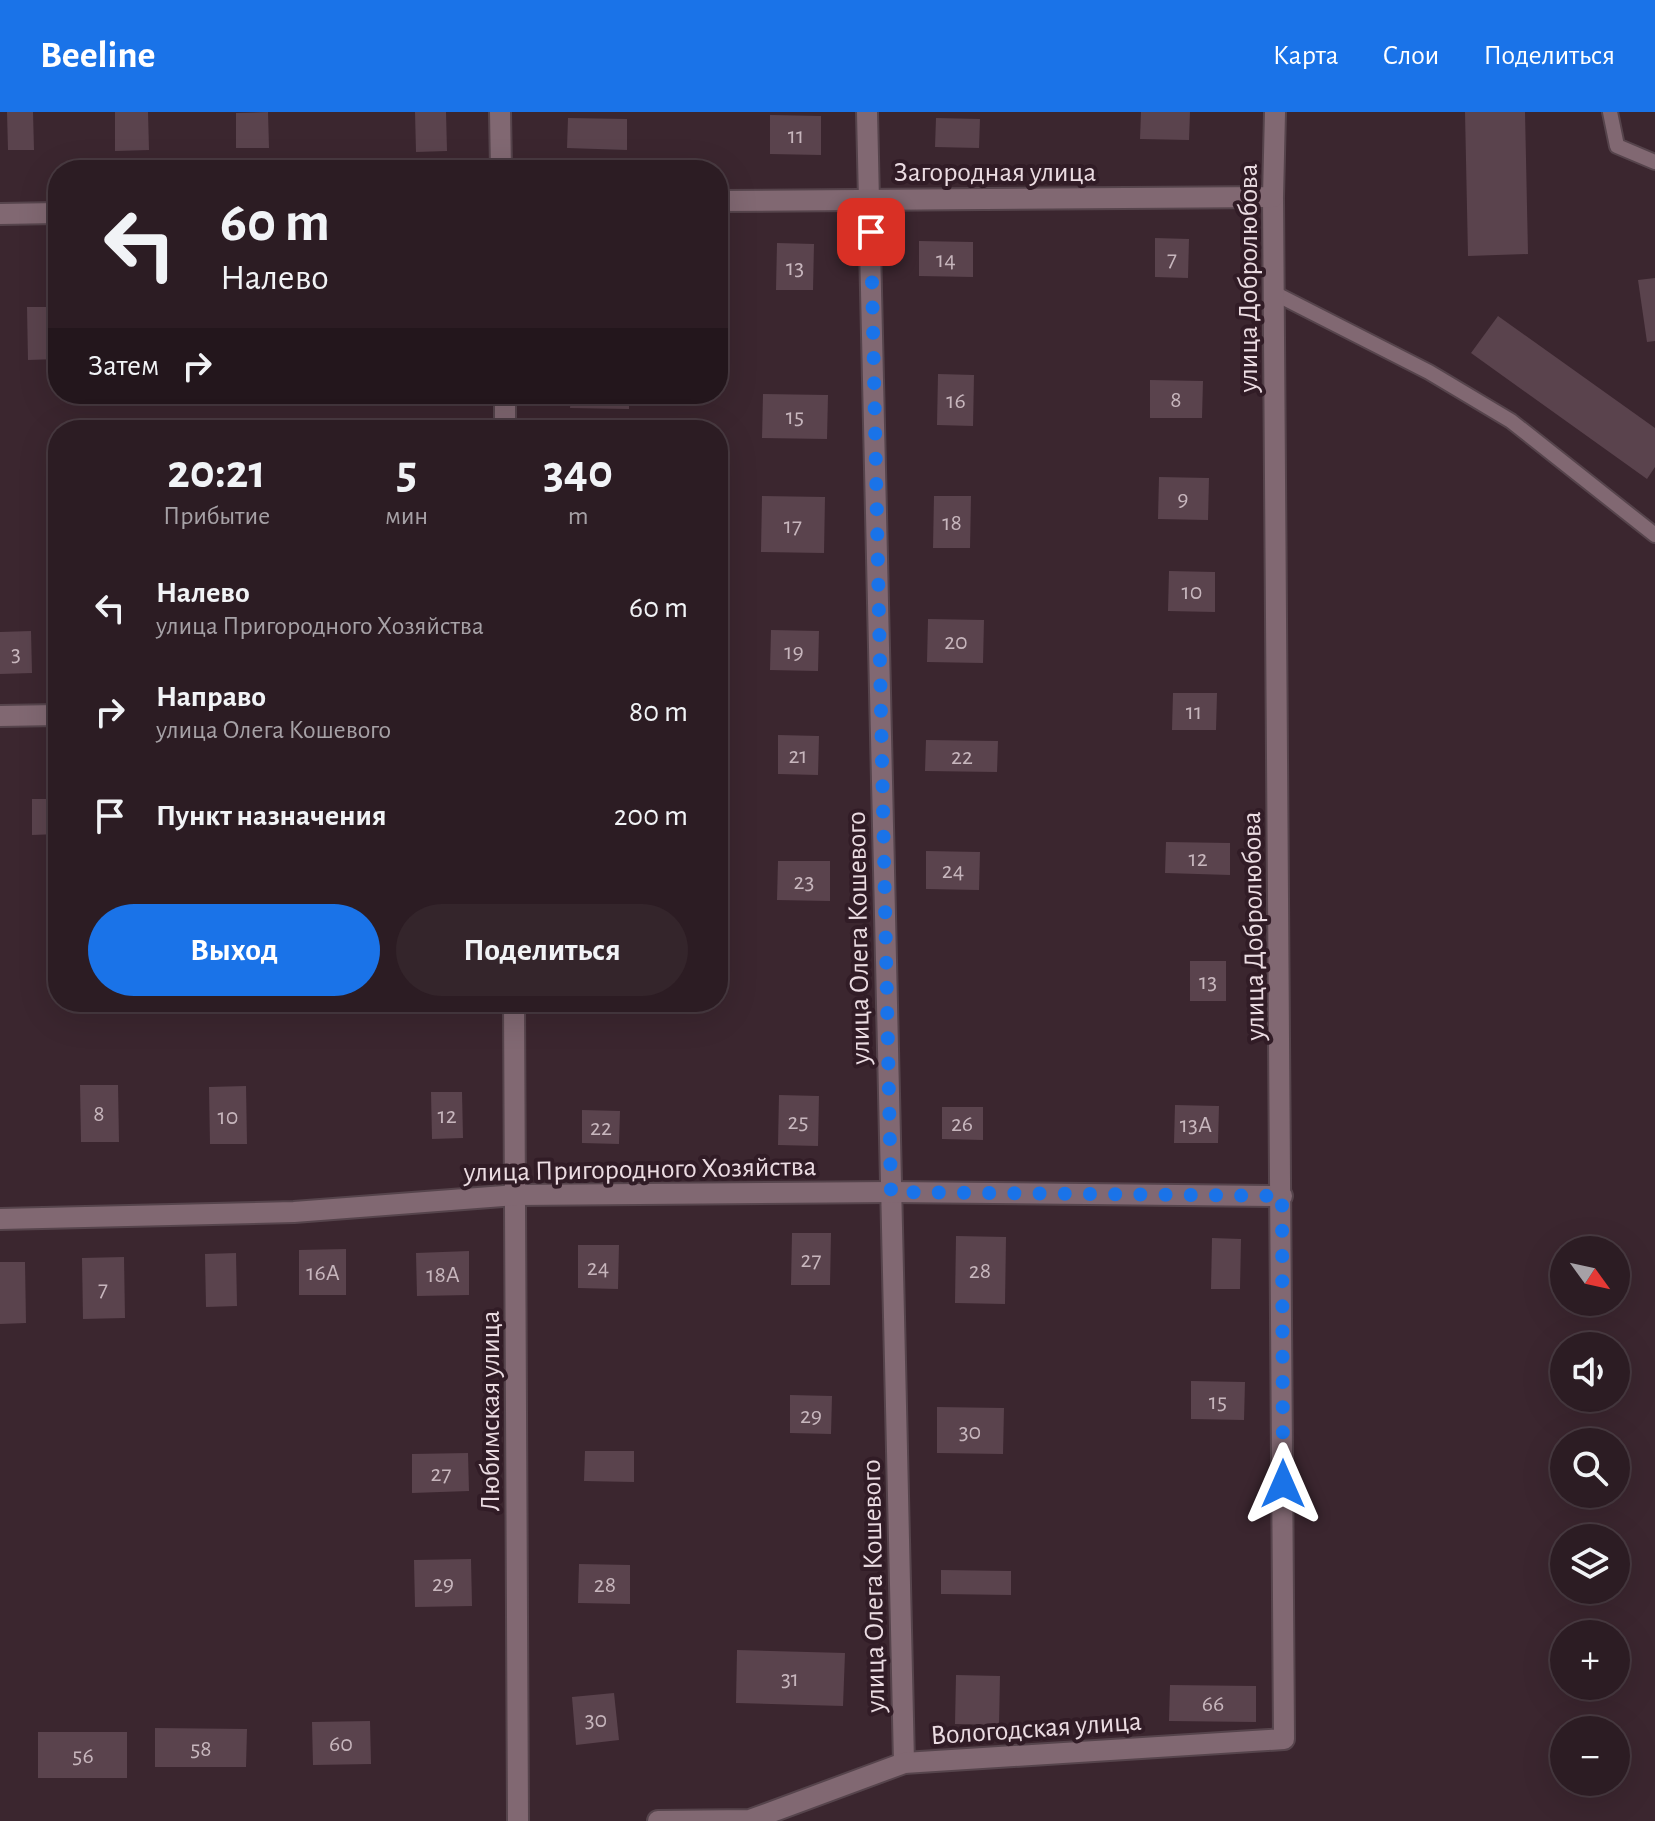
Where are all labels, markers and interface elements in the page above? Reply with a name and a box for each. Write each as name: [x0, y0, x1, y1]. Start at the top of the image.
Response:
text: Beeline: [40, 37, 155, 75]
text: Карта: [1273, 42, 1339, 70]
text: Слои: [1383, 42, 1439, 70]
text: Поделиться: [1483, 42, 1615, 70]
house number: 11: [788, 124, 804, 148]
street label: Загородная улица: [894, 159, 1097, 187]
street label: улица Добролюбова: [1235, 163, 1263, 394]
icon: left: [88, 192, 192, 296]
text: 60 m: [220, 195, 330, 251]
pin: [837, 198, 905, 266]
icon: arrive: [849, 210, 893, 254]
house number: 7: [1167, 247, 1177, 271]
house number: 14: [936, 248, 956, 272]
house number: 13: [786, 256, 804, 280]
text: Налево: [220, 260, 329, 296]
icon: right: [175, 344, 219, 388]
text: Затем: [88, 351, 159, 381]
house number: 8: [1170, 388, 1182, 412]
house number: 16: [946, 389, 966, 413]
house number: 15: [786, 405, 804, 429]
text: 20:21: [167, 449, 266, 497]
text: 5: [396, 449, 417, 497]
text: 340: [543, 449, 613, 497]
house number: 9: [1177, 487, 1189, 511]
text: Прибытие: [163, 503, 270, 529]
text: мин: [385, 503, 428, 529]
text: m: [568, 503, 589, 529]
house number: 18: [942, 511, 962, 535]
house number: 17: [784, 514, 802, 538]
text: Налево: [156, 578, 250, 608]
house number: 10: [1182, 580, 1202, 604]
icon: left: [88, 586, 132, 630]
text: 60 m: [629, 593, 688, 623]
text: улица Пригородного Хозяйства: [156, 613, 484, 639]
house number: 20: [944, 630, 968, 654]
house number: 19: [784, 640, 804, 664]
house number: 3: [11, 642, 21, 666]
text: Направо: [156, 682, 266, 712]
icon: right: [88, 690, 132, 734]
text: 80 m: [629, 697, 688, 727]
house number: 11: [1186, 700, 1202, 724]
text: улица Олега Кошевого: [156, 717, 391, 743]
house number: 21: [788, 744, 808, 768]
house number: 22: [951, 745, 973, 769]
icon: arrive: [88, 794, 132, 838]
text: Пункт назначения: [156, 801, 387, 831]
text: 200 m: [614, 801, 688, 831]
street label: улица Олега Кошевого: [843, 811, 875, 1066]
street label: улица Добролюбова: [1238, 811, 1270, 1042]
house number: 12: [1188, 847, 1208, 871]
house number: 24: [942, 859, 964, 883]
house number: 23: [794, 870, 814, 894]
button: Выход: [88, 904, 380, 996]
button: Поделиться: [396, 904, 688, 996]
house number: 13: [1199, 970, 1217, 994]
house number: 8: [93, 1102, 105, 1126]
house number: 12: [437, 1104, 457, 1128]
house number: 10: [218, 1105, 238, 1129]
house number: 25: [788, 1110, 808, 1134]
house number: 26: [951, 1112, 973, 1136]
house number: 13А: [1180, 1113, 1212, 1137]
house number: 22: [590, 1116, 612, 1140]
street label: улица Пригородного Хозяйства: [462, 1153, 817, 1187]
north arrow: [1550, 1236, 1630, 1316]
map controls: [1550, 1236, 1630, 1796]
house number: 27: [801, 1248, 821, 1272]
house number: 24: [587, 1256, 609, 1280]
house number: 28: [969, 1259, 991, 1283]
house number: 16А: [306, 1261, 340, 1285]
house number: 18А: [426, 1263, 460, 1287]
house number: 7: [98, 1277, 108, 1301]
street label: Любимская улица: [477, 1310, 505, 1511]
button: sound: [1550, 1332, 1630, 1412]
house number: 15: [1209, 1390, 1227, 1414]
house number: 29: [800, 1404, 822, 1428]
house number: 30: [959, 1420, 981, 1444]
button: search: [1550, 1428, 1630, 1508]
position arrow: [1241, 1442, 1325, 1526]
street label: улица Олега Кошевого: [858, 1459, 890, 1714]
house number: 27: [431, 1462, 451, 1486]
button: layers: [1550, 1524, 1630, 1604]
house number: 29: [432, 1572, 454, 1596]
house number: 28: [594, 1573, 616, 1597]
button: +: [1550, 1620, 1630, 1700]
house number: 31: [781, 1667, 799, 1691]
house number: 66: [1202, 1692, 1224, 1716]
house number: 30: [585, 1708, 607, 1732]
street label: Вологодская улица: [929, 1708, 1143, 1750]
button: −: [1550, 1716, 1630, 1796]
house number: 60: [329, 1732, 353, 1756]
house number: 58: [190, 1737, 212, 1761]
house number: 56: [72, 1744, 94, 1768]

